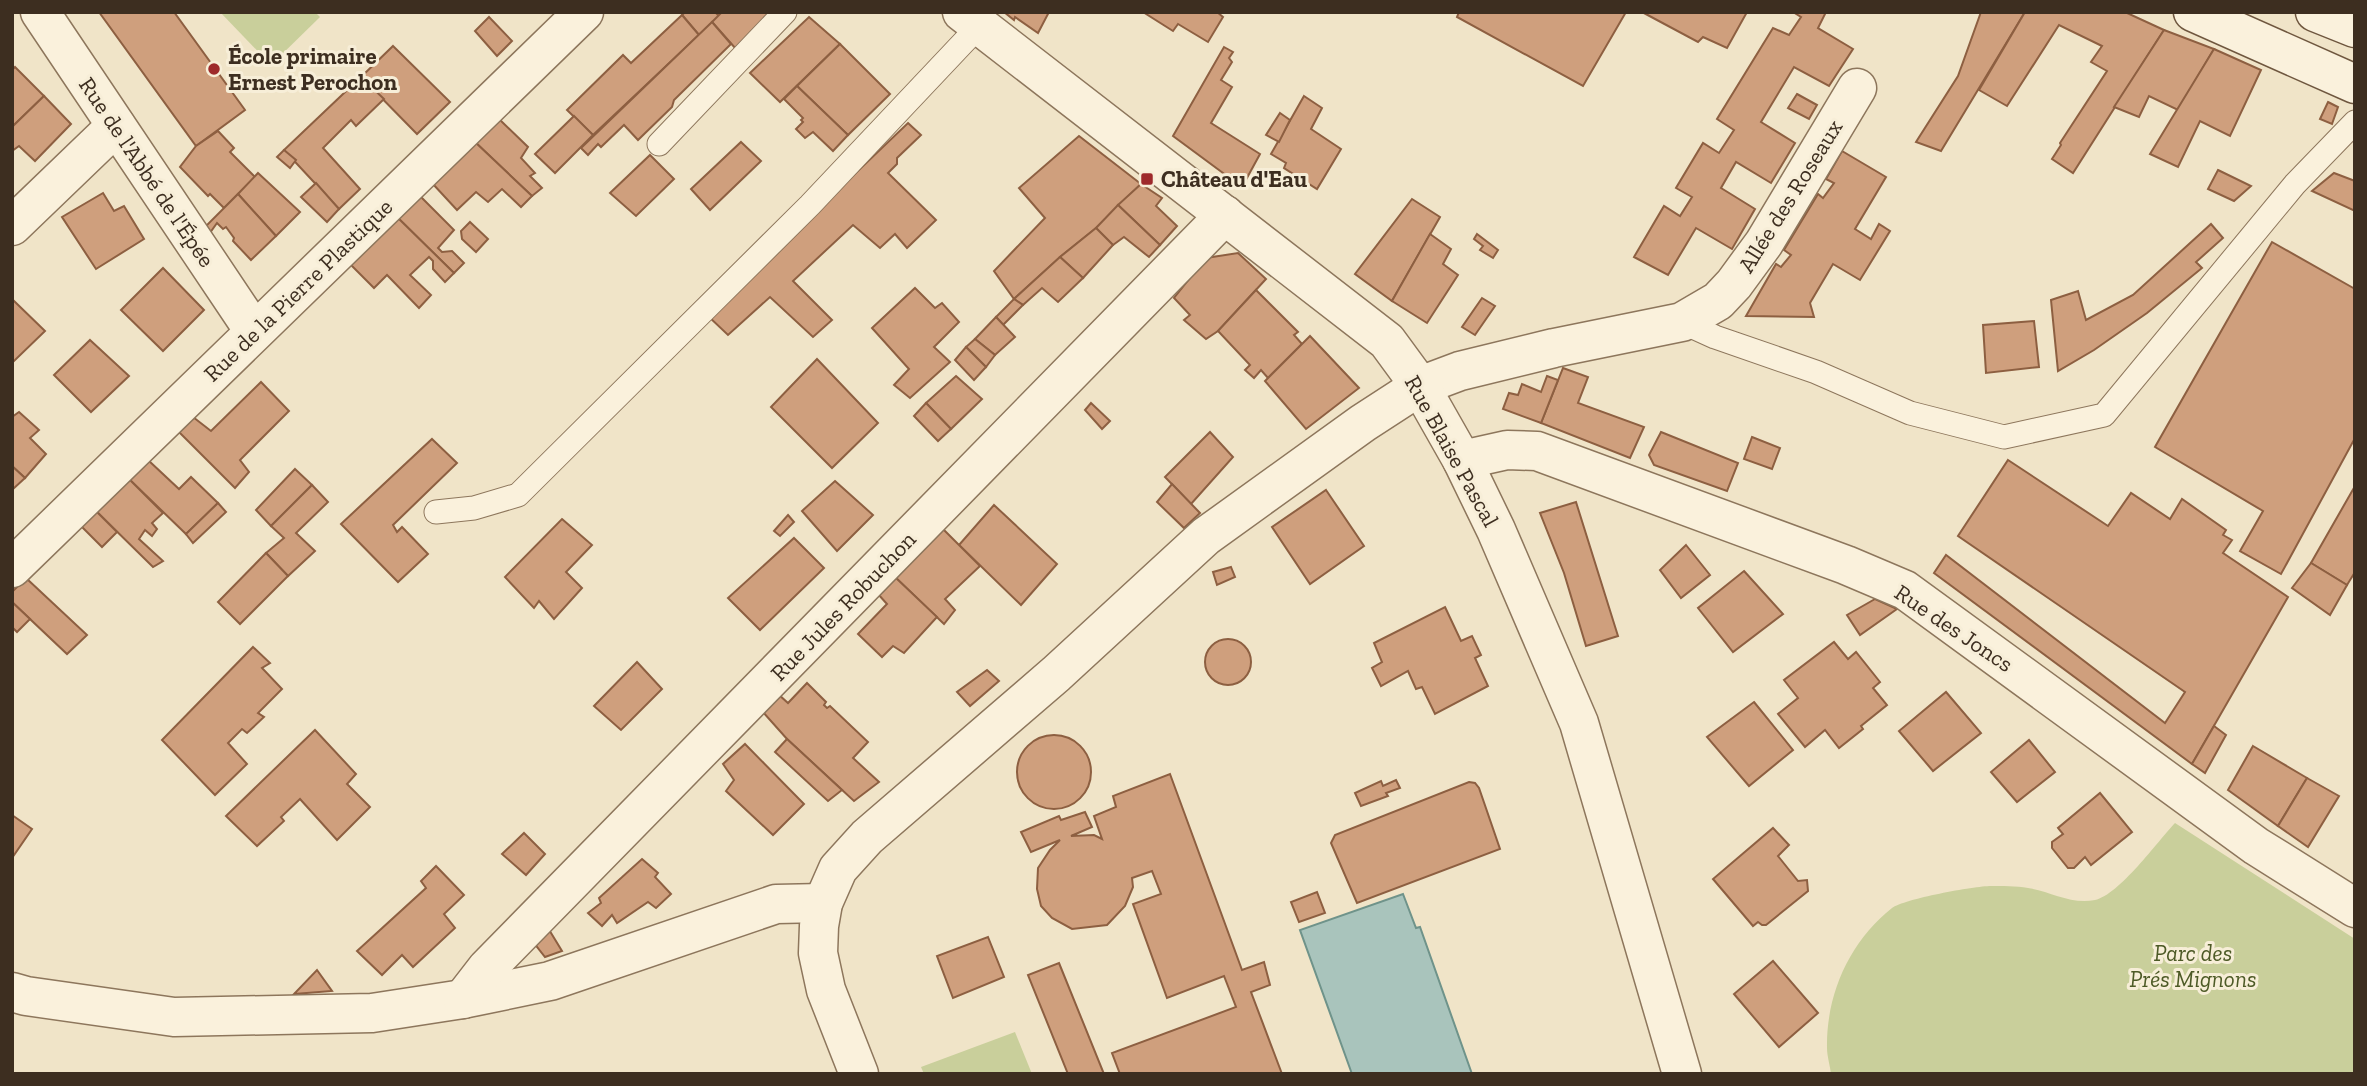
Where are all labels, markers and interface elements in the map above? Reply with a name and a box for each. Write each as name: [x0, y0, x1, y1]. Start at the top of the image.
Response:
place label: École primaire Ernest Perochon: [228, 42, 397, 96]
marker: École primaire Ernest Perochon: [206, 61, 222, 77]
street label: Rue de l'Abbé de l'Épée: [73, 72, 221, 272]
street label: Allée des Roseaux: [1732, 114, 1848, 278]
place label: Château d'Eau: [1161, 165, 1308, 193]
marker: Château d'Eau: [1139, 171, 1155, 187]
street label: Rue de la Pierre Plastique: [198, 193, 398, 387]
street label: Rue Blaise Pascal: [1399, 370, 1505, 532]
street label: Rue Jules Robuchon: [764, 525, 922, 687]
street label: Rue des Joncs: [1889, 578, 2019, 678]
park label: Parc des Prés Mignons: [2129, 939, 2257, 993]

